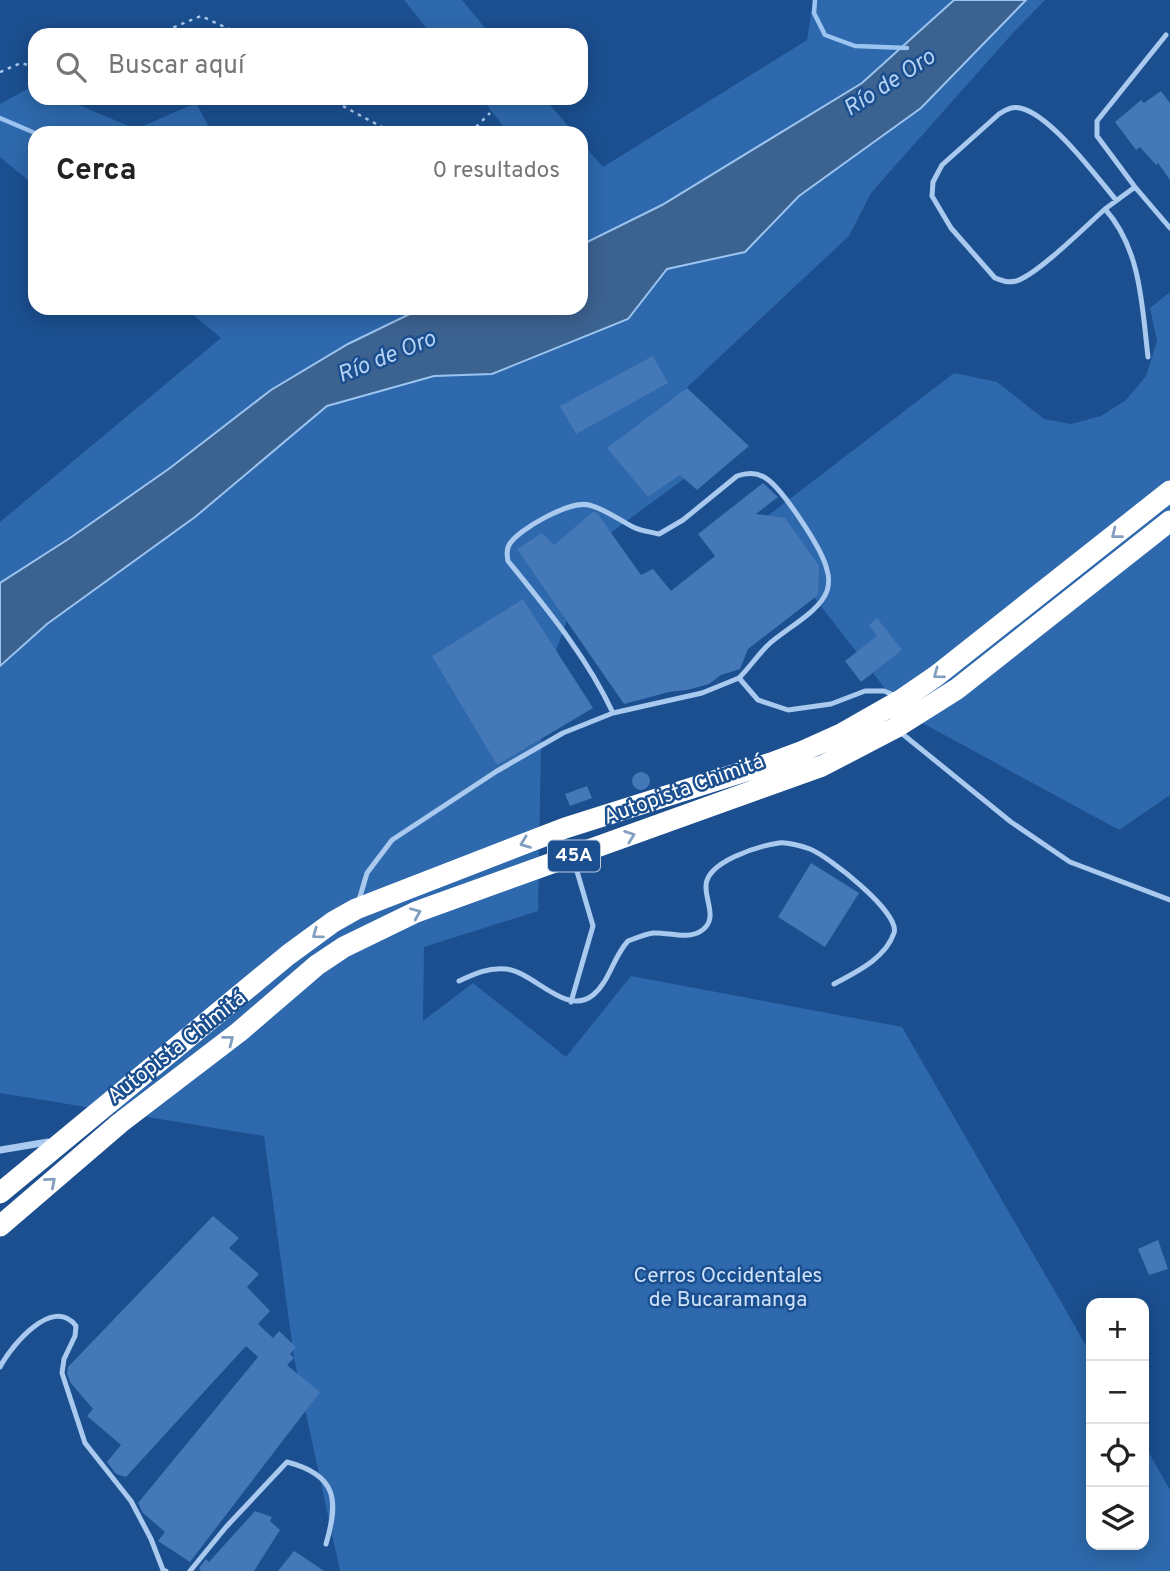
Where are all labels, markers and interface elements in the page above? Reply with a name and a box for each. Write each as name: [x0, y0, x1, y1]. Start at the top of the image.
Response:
search box: [28, 28, 588, 105]
water label: Río de Oro: [839, 43, 942, 124]
icon: search: [52, 48, 90, 86]
text: Buscar aquí: [108, 50, 245, 83]
text: Cerca: [56, 153, 136, 190]
text: 0 resultados: [433, 157, 560, 186]
water label: Río de Oro: [334, 325, 441, 391]
one-way arrow: [1112, 525, 1124, 538]
one-way arrow: [933, 666, 945, 679]
street label: Autopista Chimitá: [600, 748, 768, 832]
one-way arrow: [623, 830, 635, 844]
one-way arrow: [520, 835, 532, 849]
road number: 45A: [548, 841, 600, 872]
one-way arrow: [409, 907, 421, 921]
one-way arrow: [313, 925, 325, 938]
street label: Autopista Chimitá: [102, 985, 252, 1111]
one-way arrow: [222, 1035, 234, 1048]
one-way arrow: [43, 1177, 56, 1190]
park label: Cerros Occidentales de Bucaramanga: [634, 1263, 822, 1314]
map controls: [1086, 1298, 1149, 1550]
button: +: [1086, 1298, 1149, 1361]
button: −: [1086, 1361, 1149, 1424]
button: locate: [1086, 1424, 1149, 1487]
button: layers: [1086, 1487, 1149, 1550]

